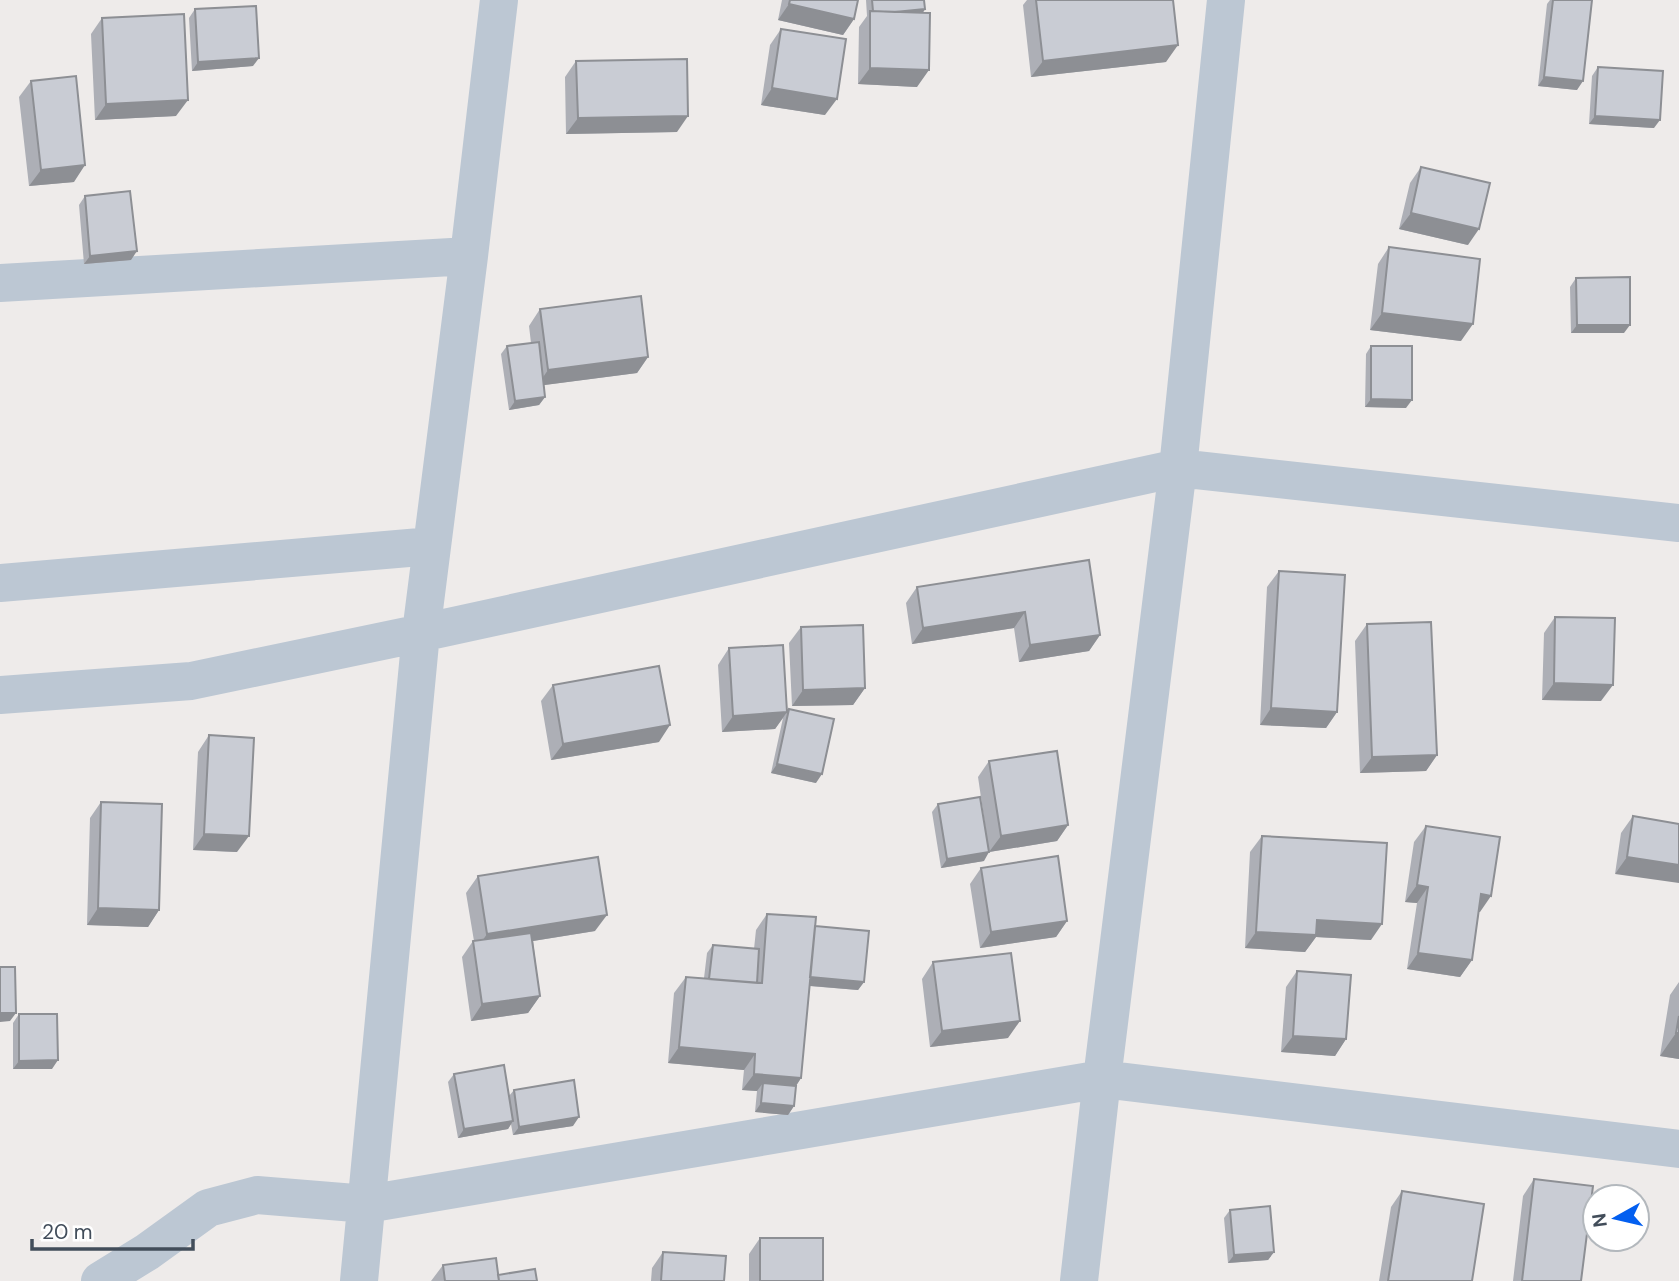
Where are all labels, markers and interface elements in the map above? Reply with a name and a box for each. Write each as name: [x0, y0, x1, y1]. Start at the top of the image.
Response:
north arrow: [1581, 1183, 1651, 1253]
scale bar: [32, 1208, 192, 1252]
text: N: [1586, 1212, 1613, 1229]
text: 20 m: [42, 1218, 93, 1246]

